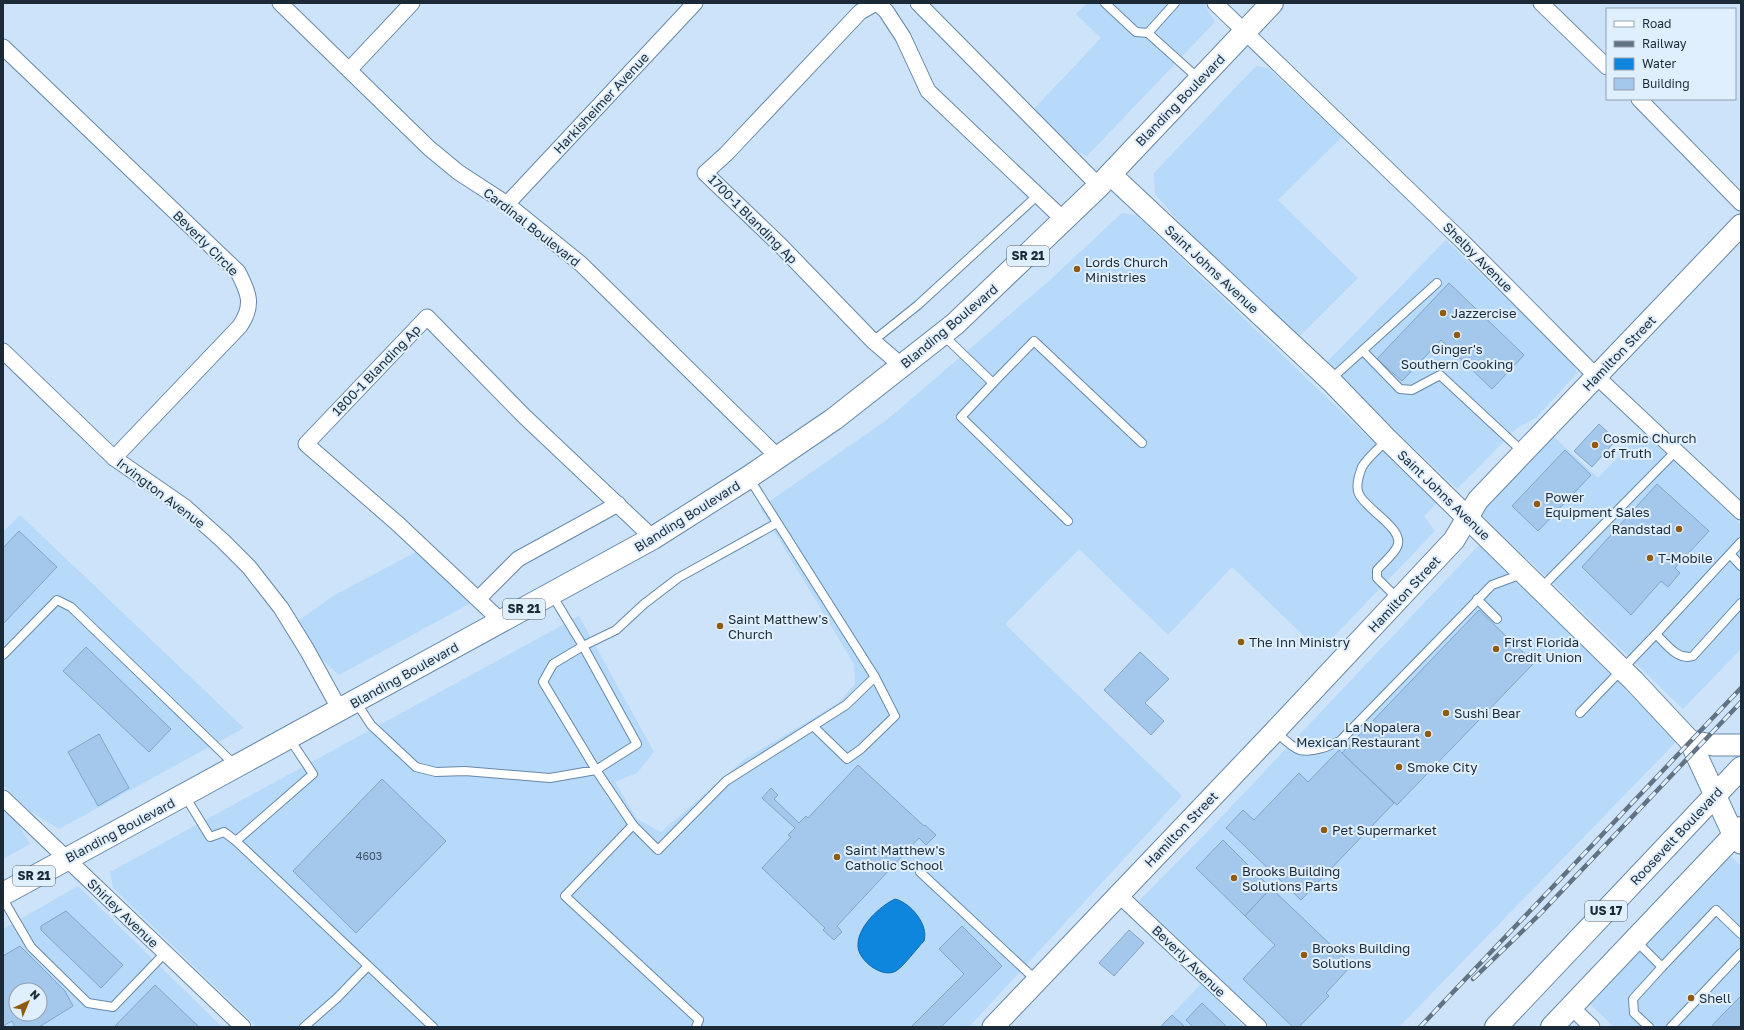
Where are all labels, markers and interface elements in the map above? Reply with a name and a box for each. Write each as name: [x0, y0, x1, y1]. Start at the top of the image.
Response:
legend: [1606, 8, 1736, 100]
text: Road: [1642, 16, 1671, 31]
text: Railway: [1642, 36, 1687, 51]
street label: Harkisheimer Avenue: [550, 49, 652, 157]
street label: Blanding Boulevard: [1132, 51, 1228, 149]
text: Water: [1642, 56, 1676, 71]
text: Building: [1642, 76, 1690, 91]
street label: 1700-1 Blanding Ap: [705, 171, 801, 267]
street label: Cardinal Boulevard: [480, 184, 584, 270]
street label: Beverly Circle: [170, 207, 242, 279]
street label: Shelby Avenue: [1440, 219, 1516, 295]
street label: Saint Johns Avenue: [1162, 221, 1262, 317]
road number: SR 21: [1007, 246, 1049, 266]
place label: Lords Church Ministries: [1085, 254, 1168, 285]
marker: Lords Church Ministries: [1072, 264, 1082, 274]
street label: Blanding Boulevard: [897, 281, 1001, 371]
place label: Jazzercise: [1451, 305, 1516, 321]
marker: Jazzercise: [1438, 308, 1448, 318]
street label: Hamilton Street: [1579, 312, 1659, 394]
street label: 1800-1 Blanding Ap: [328, 321, 424, 419]
marker: Ginger's Southern Cooking: [1452, 330, 1462, 340]
place label: Ginger's Southern Cooking: [1401, 341, 1513, 372]
place label: Cosmic Church of Truth: [1603, 430, 1697, 461]
marker: Cosmic Church of Truth: [1590, 440, 1600, 450]
street label: Saint Johns Avenue: [1394, 447, 1494, 543]
street label: Irvington Avenue: [114, 455, 208, 531]
street label: Blanding Boulevard: [631, 477, 743, 555]
place label: Power Equipment Sales: [1545, 489, 1650, 520]
marker: Power Equipment Sales: [1532, 499, 1542, 509]
place label: Randstad: [1612, 521, 1671, 537]
marker: Randstad: [1674, 524, 1684, 534]
place label: T-Mobile: [1658, 550, 1713, 566]
street label: Hamilton Street: [1364, 552, 1444, 636]
marker: T-Mobile: [1645, 553, 1655, 563]
road number: SR 21: [503, 599, 545, 619]
place label: Saint Matthew's Church: [728, 611, 828, 642]
marker: Saint Matthew's Church: [715, 621, 725, 631]
place label: The Inn Ministry: [1249, 634, 1351, 650]
place label: First Florida Credit Union: [1504, 634, 1582, 665]
marker: The Inn Ministry: [1236, 637, 1246, 647]
street label: Blanding Boulevard: [347, 638, 461, 712]
marker: First Florida Credit Union: [1491, 644, 1501, 654]
place label: Sushi Bear: [1454, 705, 1520, 721]
marker: Sushi Bear: [1441, 708, 1451, 718]
place label: La Nopalera Mexican Restaurant: [1296, 719, 1420, 750]
marker: La Nopalera Mexican Restaurant: [1423, 729, 1433, 739]
place label: Smoke City: [1407, 759, 1478, 775]
marker: Smoke City: [1394, 762, 1404, 772]
street label: Roosevelt Boulevard: [1626, 784, 1726, 888]
street label: Hamilton Street: [1141, 788, 1221, 870]
street label: Blanding Boulevard: [62, 794, 178, 866]
place label: Pet Supermarket: [1332, 822, 1437, 838]
marker: Pet Supermarket: [1319, 825, 1329, 835]
place label: Saint Matthew's Catholic School: [845, 842, 945, 873]
house number: 4603: [356, 849, 382, 862]
marker: Saint Matthew's Catholic School: [832, 852, 842, 862]
place label: Brooks Building Solutions Parts: [1242, 863, 1340, 894]
road number: SR 21: [13, 866, 55, 886]
marker: Brooks Building Solutions Parts: [1229, 873, 1239, 883]
street label: Shirley Avenue: [84, 875, 162, 951]
road number: US 17: [1585, 901, 1627, 921]
street label: Beverly Avenue: [1149, 922, 1229, 1000]
place label: Brooks Building Solutions: [1312, 940, 1410, 971]
marker: Brooks Building Solutions: [1299, 950, 1309, 960]
north arrow: [8, 982, 48, 1022]
text: N: [28, 987, 43, 1002]
place label: Shell: [1699, 990, 1731, 1006]
marker: Shell: [1686, 993, 1696, 1003]

